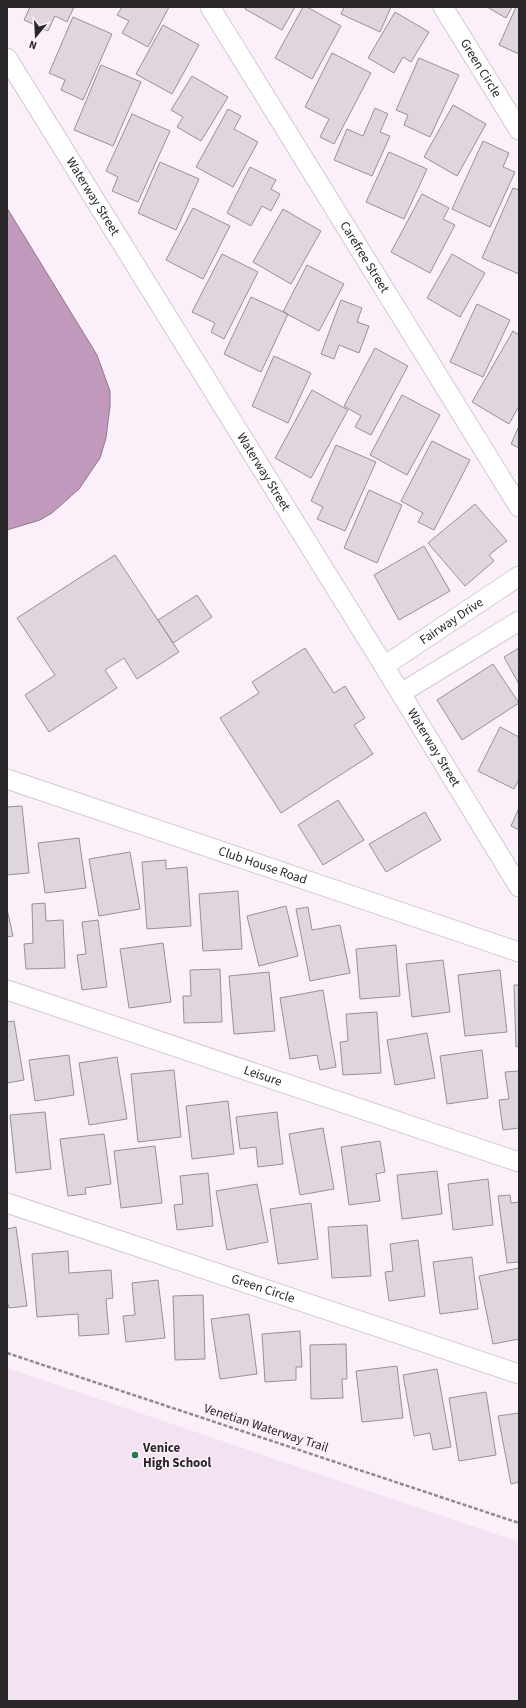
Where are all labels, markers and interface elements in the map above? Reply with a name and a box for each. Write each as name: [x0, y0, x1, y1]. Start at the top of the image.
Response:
north arrow: [16, 16, 56, 56]
street label: Green Circle: [456, 36, 506, 101]
text: N: [27, 37, 39, 53]
street label: Waterway Street: [62, 154, 124, 240]
street label: Carefree Street: [336, 218, 394, 297]
street label: Waterway Street: [233, 429, 295, 515]
street label: Fairway Drive: [416, 593, 487, 649]
street label: Waterway Street: [403, 705, 465, 791]
street label: Club House Road: [216, 842, 310, 889]
street label: Leisure: [241, 1061, 284, 1091]
street label: Green Circle: [229, 1270, 297, 1307]
street label: Venetian Waterway Trail: [201, 1399, 331, 1457]
place label: Venice High School: [142, 1439, 211, 1472]
marker: Venice High School: [130, 1450, 140, 1460]

